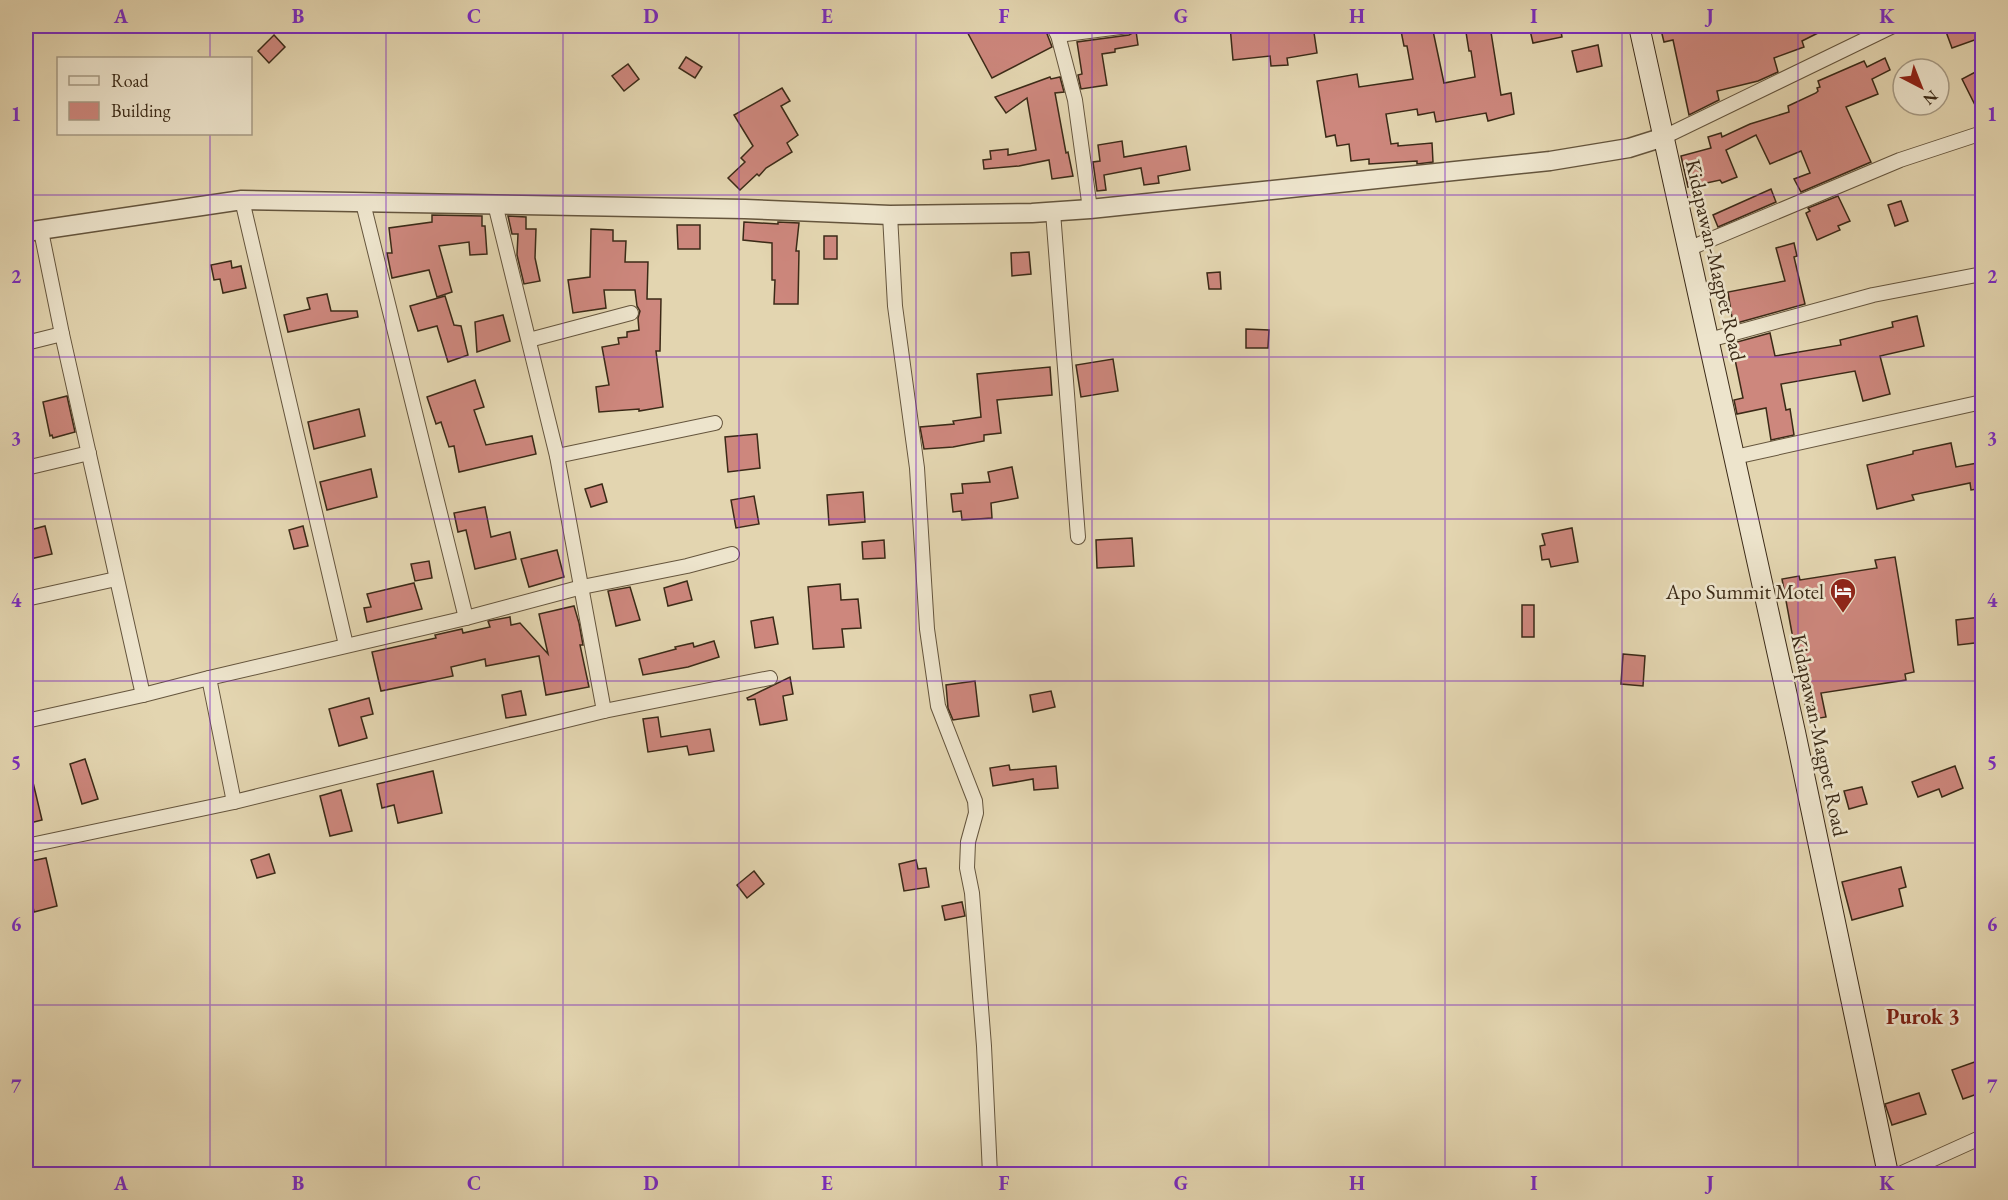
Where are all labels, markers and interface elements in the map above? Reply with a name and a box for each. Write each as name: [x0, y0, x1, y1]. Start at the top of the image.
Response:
text: A: [113, 3, 129, 29]
text: B: [292, 3, 304, 29]
text: C: [467, 3, 481, 29]
text: D: [643, 3, 659, 29]
text: E: [821, 3, 833, 29]
text: F: [999, 3, 1010, 29]
text: G: [1174, 3, 1188, 29]
text: H: [1349, 3, 1365, 29]
text: I: [1530, 3, 1538, 29]
text: J: [1704, 3, 1714, 29]
text: K: [1879, 3, 1895, 29]
legend: [57, 57, 252, 135]
north arrow: [1891, 57, 1951, 117]
text: Road: [111, 69, 150, 92]
text: N: [1919, 86, 1943, 110]
text: Building: [111, 99, 171, 122]
text: 1: [11, 101, 21, 127]
text: 1: [1987, 101, 1997, 127]
street label: Kidapawan-Magpet Road: [1680, 157, 1752, 364]
text: 2: [11, 263, 22, 289]
text: 2: [1987, 263, 1998, 289]
text: 3: [11, 425, 21, 451]
text: 3: [1987, 425, 1997, 451]
hotel icon: Apo Summit Motel: [1828, 576, 1858, 614]
place label: Apo Summit Motel: [1665, 578, 1824, 605]
text: 4: [11, 587, 22, 613]
text: 4: [1987, 587, 1998, 613]
street label: Kidapawan-Magpet Road: [1785, 631, 1855, 839]
text: 5: [11, 749, 21, 775]
text: 5: [1987, 749, 1997, 775]
text: 6: [11, 911, 22, 937]
text: 6: [1987, 911, 1998, 937]
district label: Purok 3: [1886, 1002, 1960, 1031]
text: 7: [11, 1073, 22, 1099]
text: 7: [1987, 1073, 1998, 1099]
text: A: [113, 1170, 129, 1196]
text: B: [292, 1170, 304, 1196]
text: C: [467, 1170, 481, 1196]
text: D: [643, 1170, 659, 1196]
text: E: [821, 1170, 833, 1196]
text: F: [999, 1170, 1010, 1196]
text: G: [1174, 1170, 1188, 1196]
text: H: [1349, 1170, 1365, 1196]
text: I: [1530, 1170, 1538, 1196]
text: J: [1704, 1170, 1714, 1196]
text: K: [1879, 1170, 1895, 1196]

